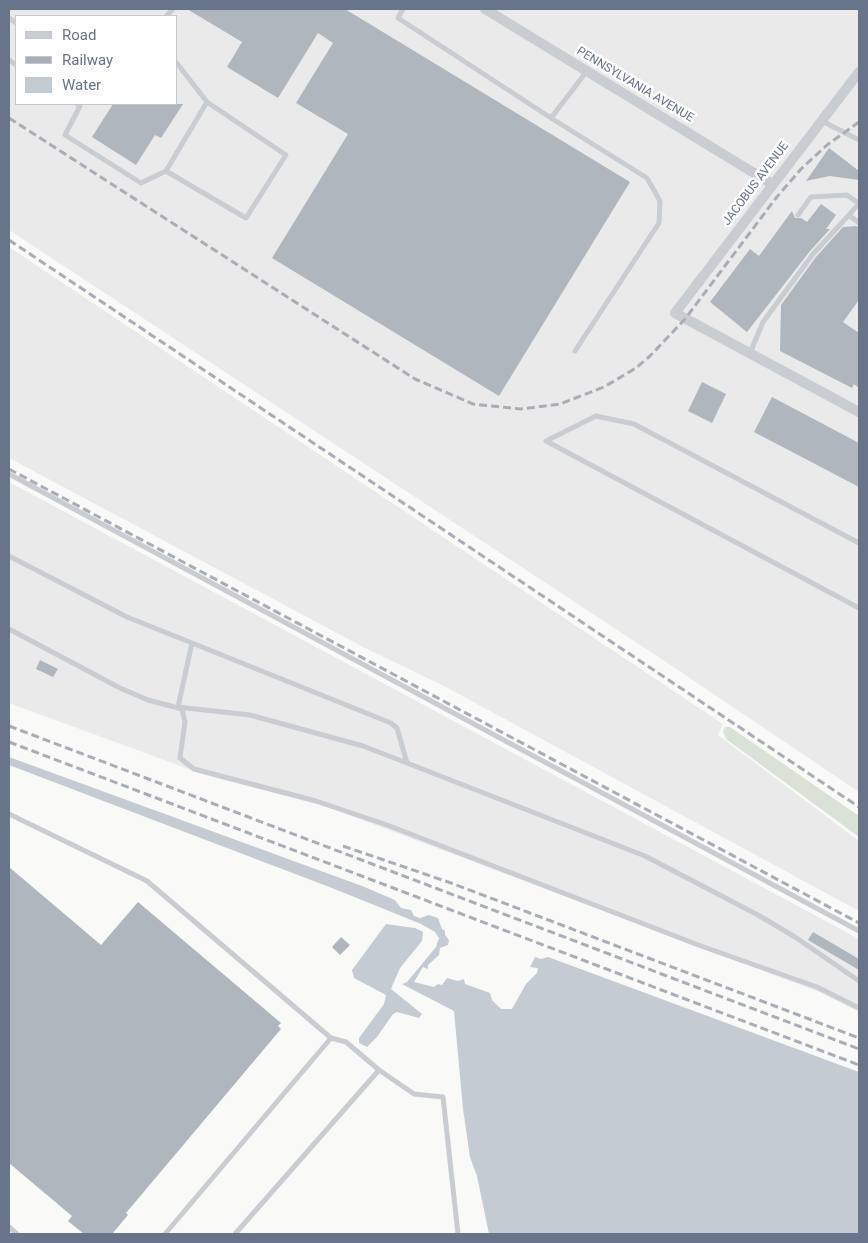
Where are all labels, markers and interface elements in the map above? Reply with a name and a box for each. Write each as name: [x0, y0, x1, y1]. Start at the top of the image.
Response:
legend: [15, 15, 178, 105]
text: Road: [62, 26, 96, 44]
street label: PENNSYLVANIA AVENUE: [574, 44, 696, 126]
text: Railway: [62, 51, 113, 69]
text: Water: [62, 76, 101, 94]
street label: JACOBUS AVENUE: [720, 139, 792, 229]

